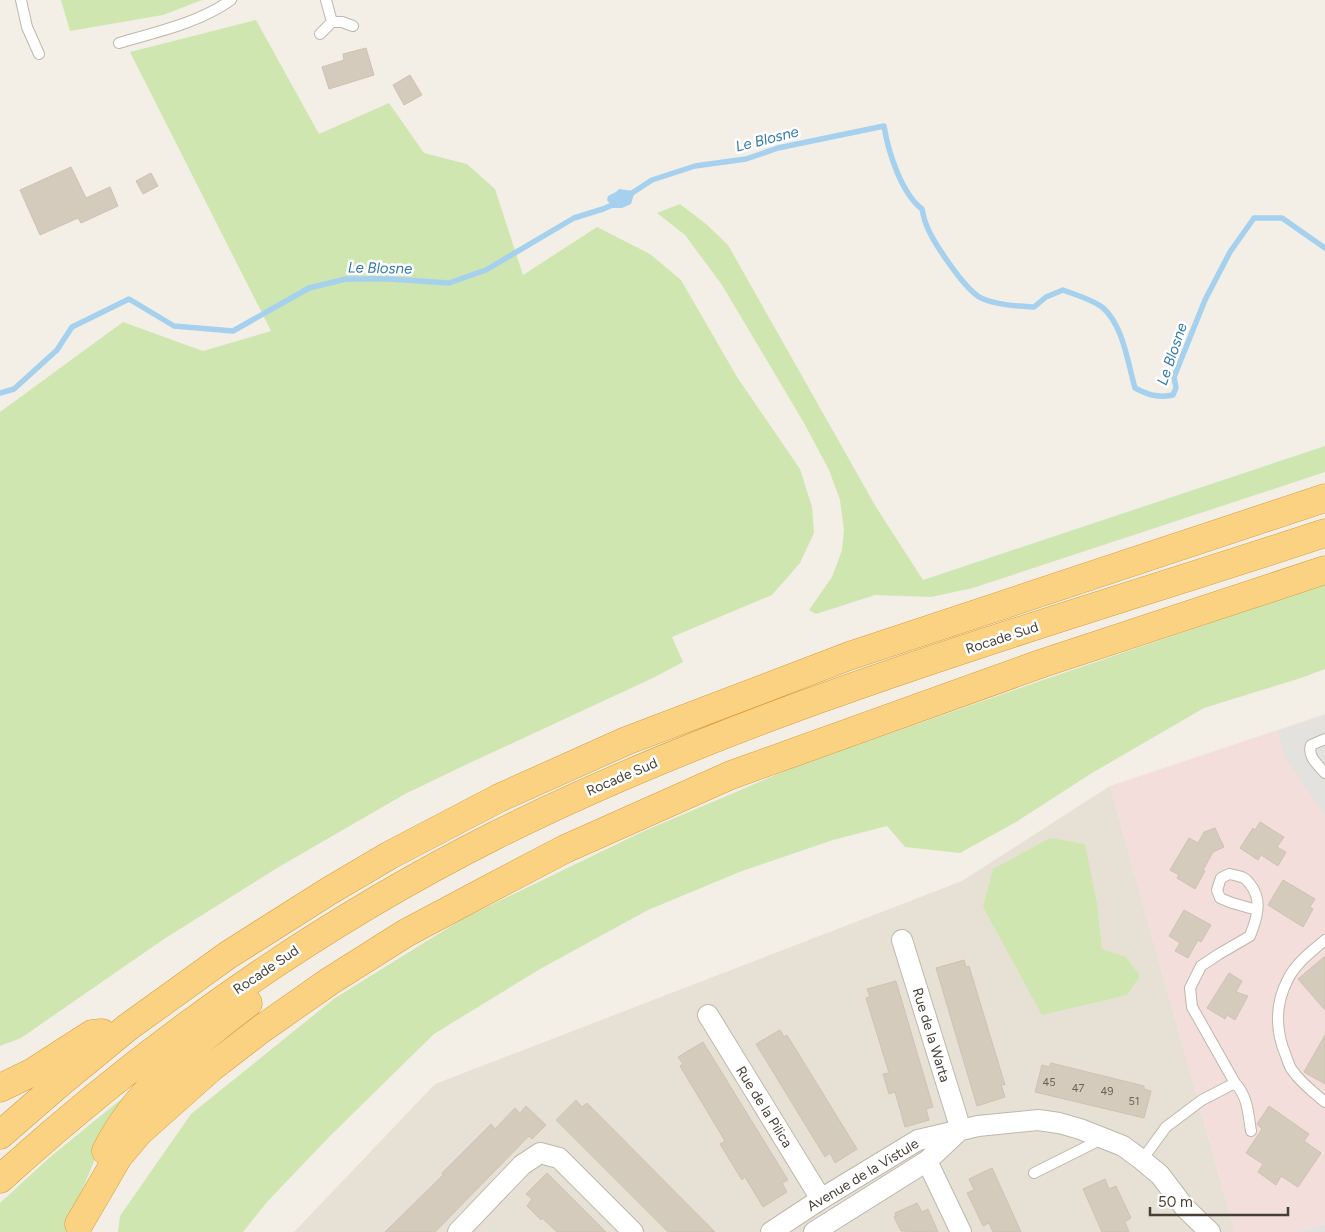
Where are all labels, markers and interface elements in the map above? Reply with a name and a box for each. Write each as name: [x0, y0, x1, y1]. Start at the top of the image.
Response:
water label: Le Blosne: [734, 122, 800, 156]
water label: Le Blosne: [348, 258, 412, 278]
water label: Le Blosne: [1153, 321, 1191, 387]
street label: Rocade Sud: [963, 618, 1041, 658]
street label: Rocade Sud: [584, 754, 660, 800]
street label: Rocade Sud: [230, 942, 302, 998]
street label: Rue de la Warta: [909, 986, 953, 1084]
street label: Rue de la Pilica: [732, 1063, 796, 1151]
house number: 45: [1042, 1076, 1056, 1089]
house number: 47: [1072, 1082, 1084, 1095]
house number: 49: [1100, 1085, 1114, 1098]
house number: 51: [1129, 1095, 1139, 1108]
street label: Avenue de la Vistule: [804, 1135, 922, 1215]
scale bar: [1150, 1184, 1288, 1216]
text: 50 m: [1158, 1193, 1193, 1211]

